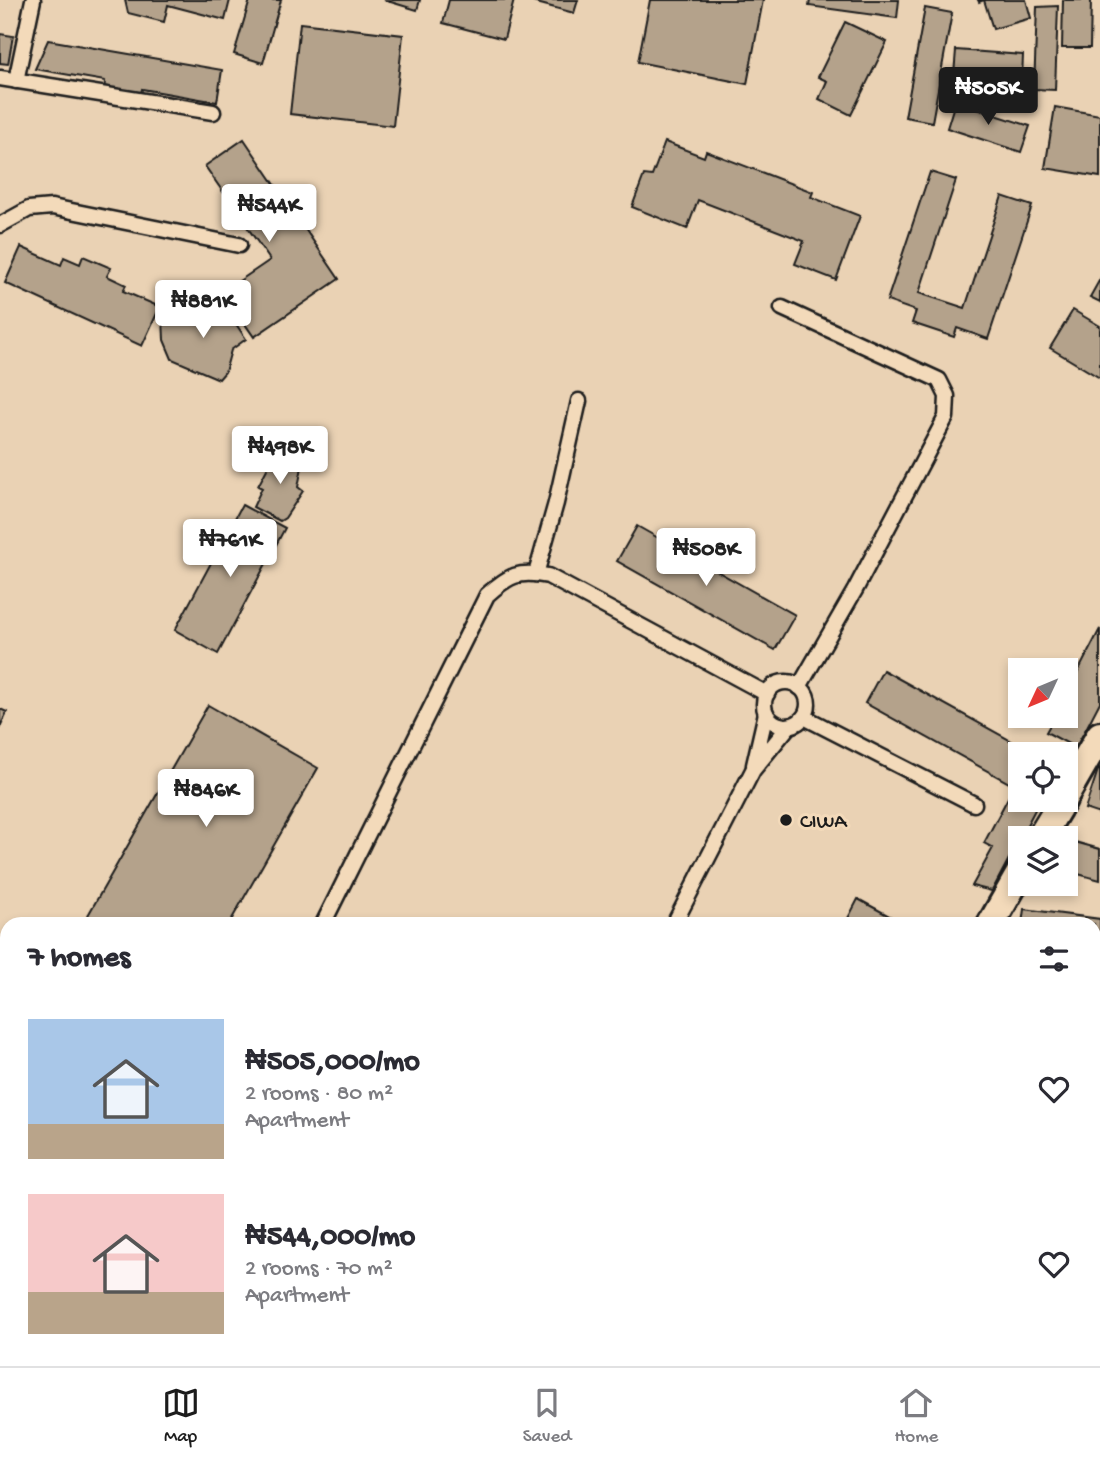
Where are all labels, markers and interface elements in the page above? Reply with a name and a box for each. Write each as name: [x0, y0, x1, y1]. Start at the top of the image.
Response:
pin: ₦505K: [939, 68, 1037, 127]
text: ₦505K: [955, 76, 1021, 103]
pin: ₦544K: [220, 184, 318, 244]
text: ₦544K: [237, 193, 301, 220]
pin: ₦881K: [154, 280, 252, 340]
text: ₦881K: [171, 289, 235, 316]
pin: ₦498K: [231, 426, 329, 486]
text: ₦498K: [248, 435, 312, 462]
pin: ₦761K: [181, 520, 279, 579]
text: ₦761K: [199, 528, 261, 555]
pin: ₦508K: [657, 528, 755, 588]
text: ₦508K: [672, 537, 740, 564]
north arrow: [1008, 658, 1078, 728]
map controls: [1008, 658, 1078, 896]
button: locate: [1008, 742, 1078, 812]
pin: ₦846K: [157, 770, 255, 829]
text: ₦846K: [174, 778, 238, 805]
place label: CIWA: [800, 811, 848, 836]
marker: CIWA: [778, 812, 794, 828]
button: layers: [1008, 826, 1078, 896]
icon: filters: [1035, 940, 1073, 978]
text: 7 homes: [28, 942, 130, 977]
text: ₦505,000/mo: [245, 1046, 420, 1081]
icon: home: [84, 1047, 168, 1131]
icon: heart: [1035, 1070, 1073, 1108]
text: 2 rooms · 80 m²: [245, 1081, 393, 1108]
text: Apartment: [245, 1108, 349, 1135]
text: ₦544,000/mo: [245, 1221, 415, 1256]
icon: home: [84, 1222, 168, 1306]
icon: heart: [1035, 1245, 1073, 1283]
text: 2 rooms · 70 m²: [245, 1256, 393, 1283]
text: Apartment: [245, 1283, 349, 1310]
tab: Map: [162, 1384, 200, 1449]
tab: Saved: [523, 1384, 571, 1449]
tab: Home: [894, 1384, 938, 1449]

